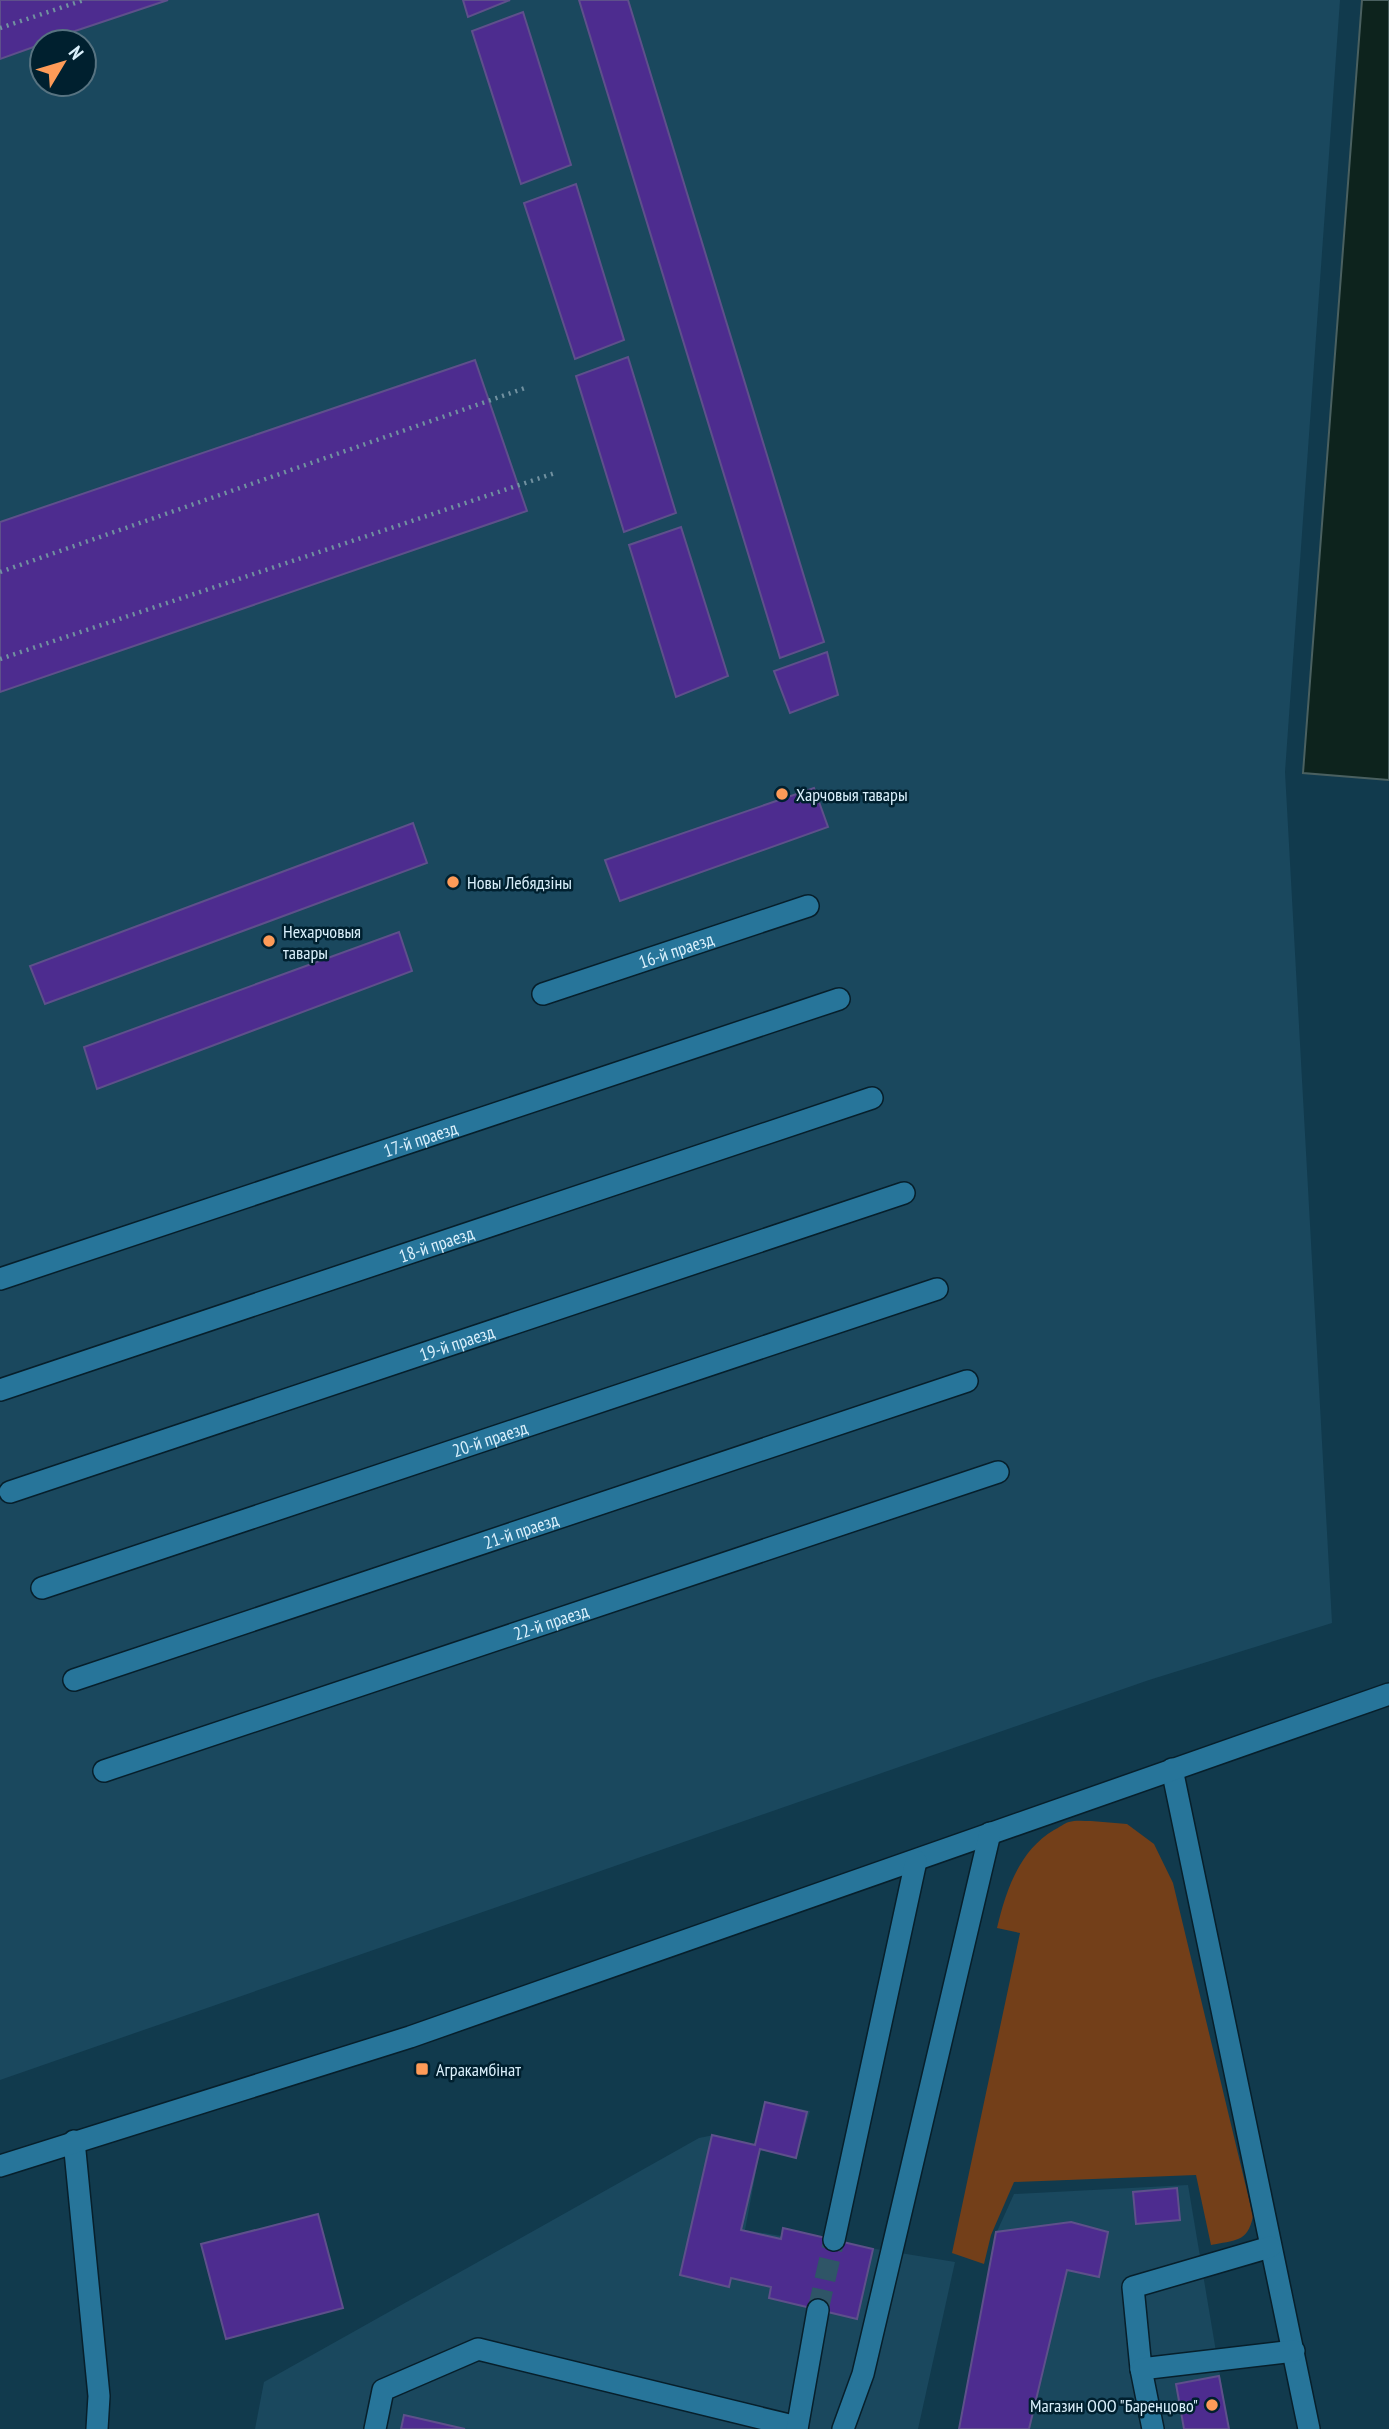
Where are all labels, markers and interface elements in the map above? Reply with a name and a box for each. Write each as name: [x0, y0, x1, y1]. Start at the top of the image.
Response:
north arrow: [28, 28, 98, 98]
text: N: [64, 41, 89, 64]
place label: Харчовыя тавары: [796, 783, 908, 806]
marker: Харчовыя тавары: [774, 786, 790, 802]
place label: Новы Лебядзіны: [467, 871, 572, 894]
marker: Новы Лебядзіны: [445, 874, 461, 890]
place label: Нехарчовыя тавары: [283, 920, 361, 964]
street label: 16-й праезд: [635, 927, 716, 973]
marker: Нехарчовыя тавары: [261, 933, 277, 949]
street label: 17-й праезд: [380, 1116, 460, 1162]
street label: 18-й праезд: [396, 1221, 477, 1267]
street label: 19-й праезд: [416, 1319, 497, 1366]
street label: 20-й праезд: [449, 1415, 530, 1462]
street label: 21-й праезд: [480, 1507, 561, 1554]
street label: 22-й праезд: [510, 1598, 591, 1645]
place label: Агракамбінат: [436, 2058, 521, 2081]
marker: Агракамбінат: [414, 2061, 430, 2077]
place label: Магазин ООО "Баренцово": [1030, 2394, 1198, 2417]
marker: Магазин ООО "Баренцово": [1204, 2397, 1220, 2413]

